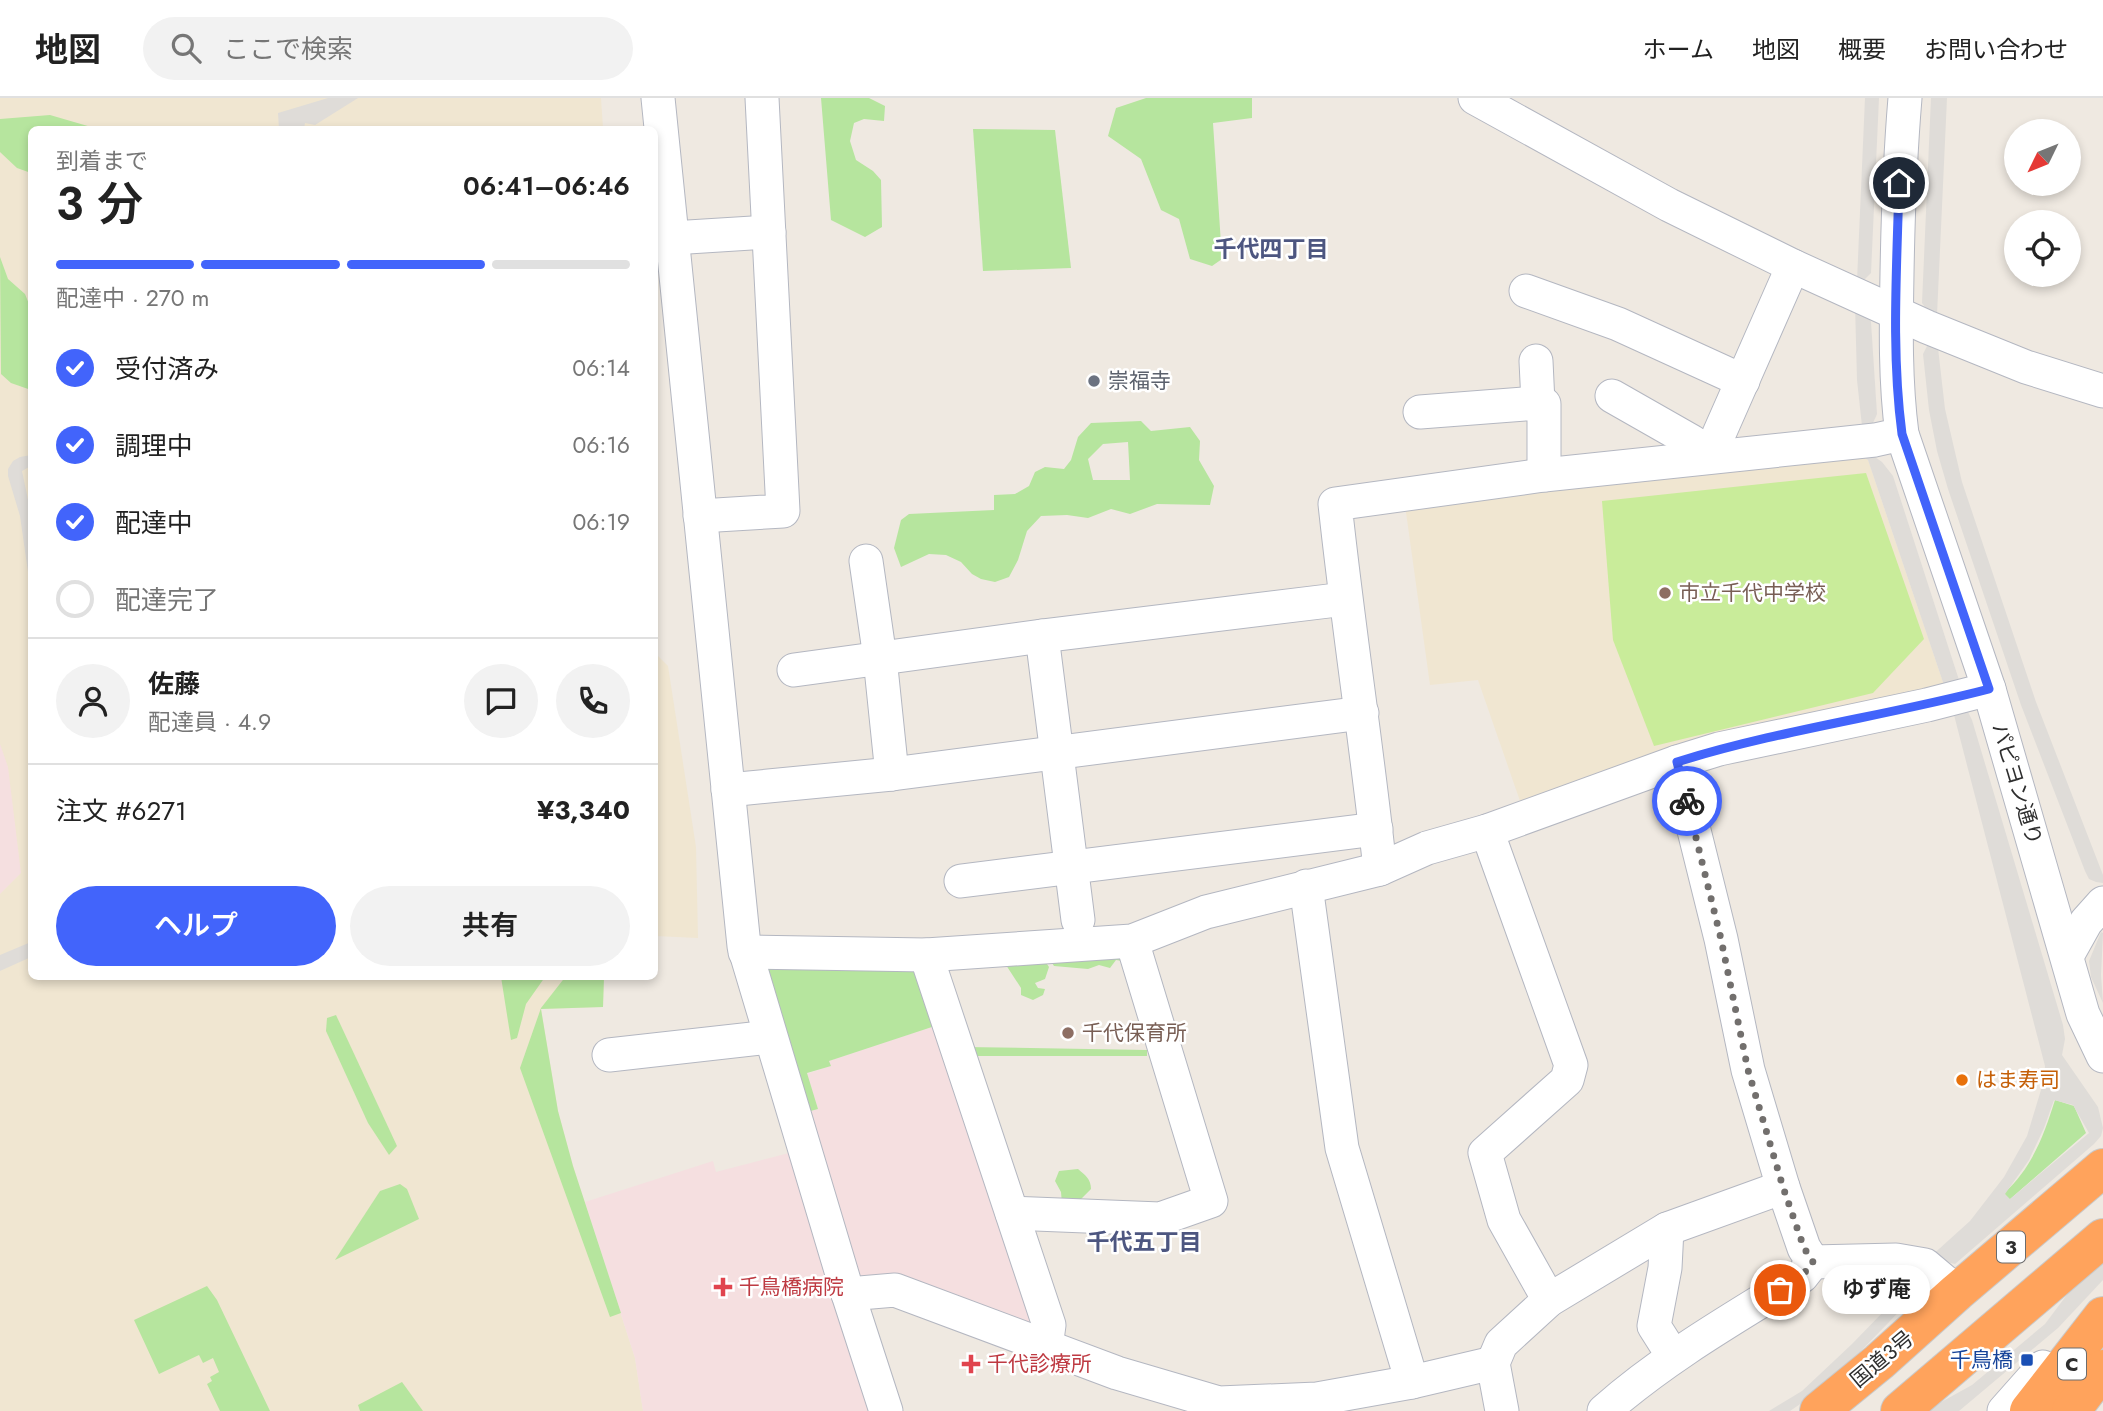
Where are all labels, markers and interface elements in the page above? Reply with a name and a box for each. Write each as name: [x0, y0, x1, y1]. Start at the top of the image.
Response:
search box: [143, 17, 633, 80]
text: 地図: [35, 26, 101, 73]
icon: search: [167, 29, 205, 67]
text: ここで検索: [223, 30, 353, 68]
text: ホーム: [1643, 32, 1714, 67]
text: 地図: [1752, 32, 1800, 67]
text: 概要: [1838, 32, 1886, 67]
text: お問い合わせ: [1924, 32, 2068, 67]
north arrow: [2004, 119, 2081, 196]
map controls: [2004, 119, 2081, 287]
text: 到着まで: [56, 144, 148, 178]
pin: [1869, 153, 1929, 213]
icon: home: [1880, 164, 1918, 202]
text: 06:41–06:46: [463, 167, 630, 205]
text: 3 分: [56, 171, 143, 237]
button: locate: [2004, 210, 2081, 287]
district label: 千代四丁目: [1214, 232, 1329, 266]
text: 配達中 · 270 m: [56, 281, 210, 315]
icon: check: [56, 349, 94, 387]
text: 受付済み: [115, 350, 219, 388]
text: 06:14: [572, 351, 630, 385]
place label: 崇福寺: [1108, 366, 1171, 396]
marker: 崇福寺: [1086, 373, 1102, 389]
icon: check: [56, 426, 94, 464]
text: 調理中: [115, 427, 193, 465]
text: 06:16: [572, 428, 630, 462]
icon: check: [56, 503, 94, 541]
text: 配達中: [115, 504, 193, 542]
text: 06:19: [572, 505, 630, 539]
place label: 市立千代中学校: [1679, 578, 1826, 608]
text: 配達完了: [115, 581, 219, 619]
marker: 市立千代中学校: [1657, 585, 1673, 601]
button: person: [56, 664, 130, 738]
button: chat: [464, 664, 538, 738]
button: phone: [556, 664, 630, 738]
text: 佐藤: [148, 665, 200, 703]
text: 配達員 · 4.9: [148, 705, 271, 739]
street label: パピヨン通り: [1984, 719, 2050, 849]
courier: [1652, 766, 1722, 836]
icon: bike: [1668, 782, 1706, 820]
text: ¥3,340: [537, 791, 630, 829]
text: 注文 #6271: [56, 792, 187, 830]
button: ヘルプ: [56, 886, 336, 966]
button: 共有: [350, 886, 630, 966]
place label: 千代保育所: [1082, 1018, 1187, 1048]
marker: 千代保育所: [1060, 1025, 1076, 1041]
place label: はま寿司: [1976, 1065, 2060, 1095]
marker: はま寿司: [1954, 1072, 1970, 1088]
district label: 千代五丁目: [1087, 1225, 1202, 1259]
road number: 3: [1997, 1232, 2025, 1262]
pin: [1750, 1260, 1810, 1320]
callout: ゆず庵: [1822, 1266, 1930, 1314]
icon: bag: [1761, 1271, 1799, 1309]
place label: 千鳥橋病院: [739, 1272, 844, 1302]
text: ゆず庵: [1842, 1272, 1911, 1306]
marker: 千鳥橋病院: [713, 1277, 733, 1297]
street label: 国道3号: [1844, 1324, 1920, 1394]
place label: 千鳥橋: [1950, 1345, 2013, 1375]
road number: C: [2058, 1348, 2086, 1380]
place label: 千代診療所: [987, 1349, 1092, 1379]
marker: 千鳥橋: [2019, 1352, 2035, 1368]
marker: 千代診療所: [961, 1354, 981, 1374]

